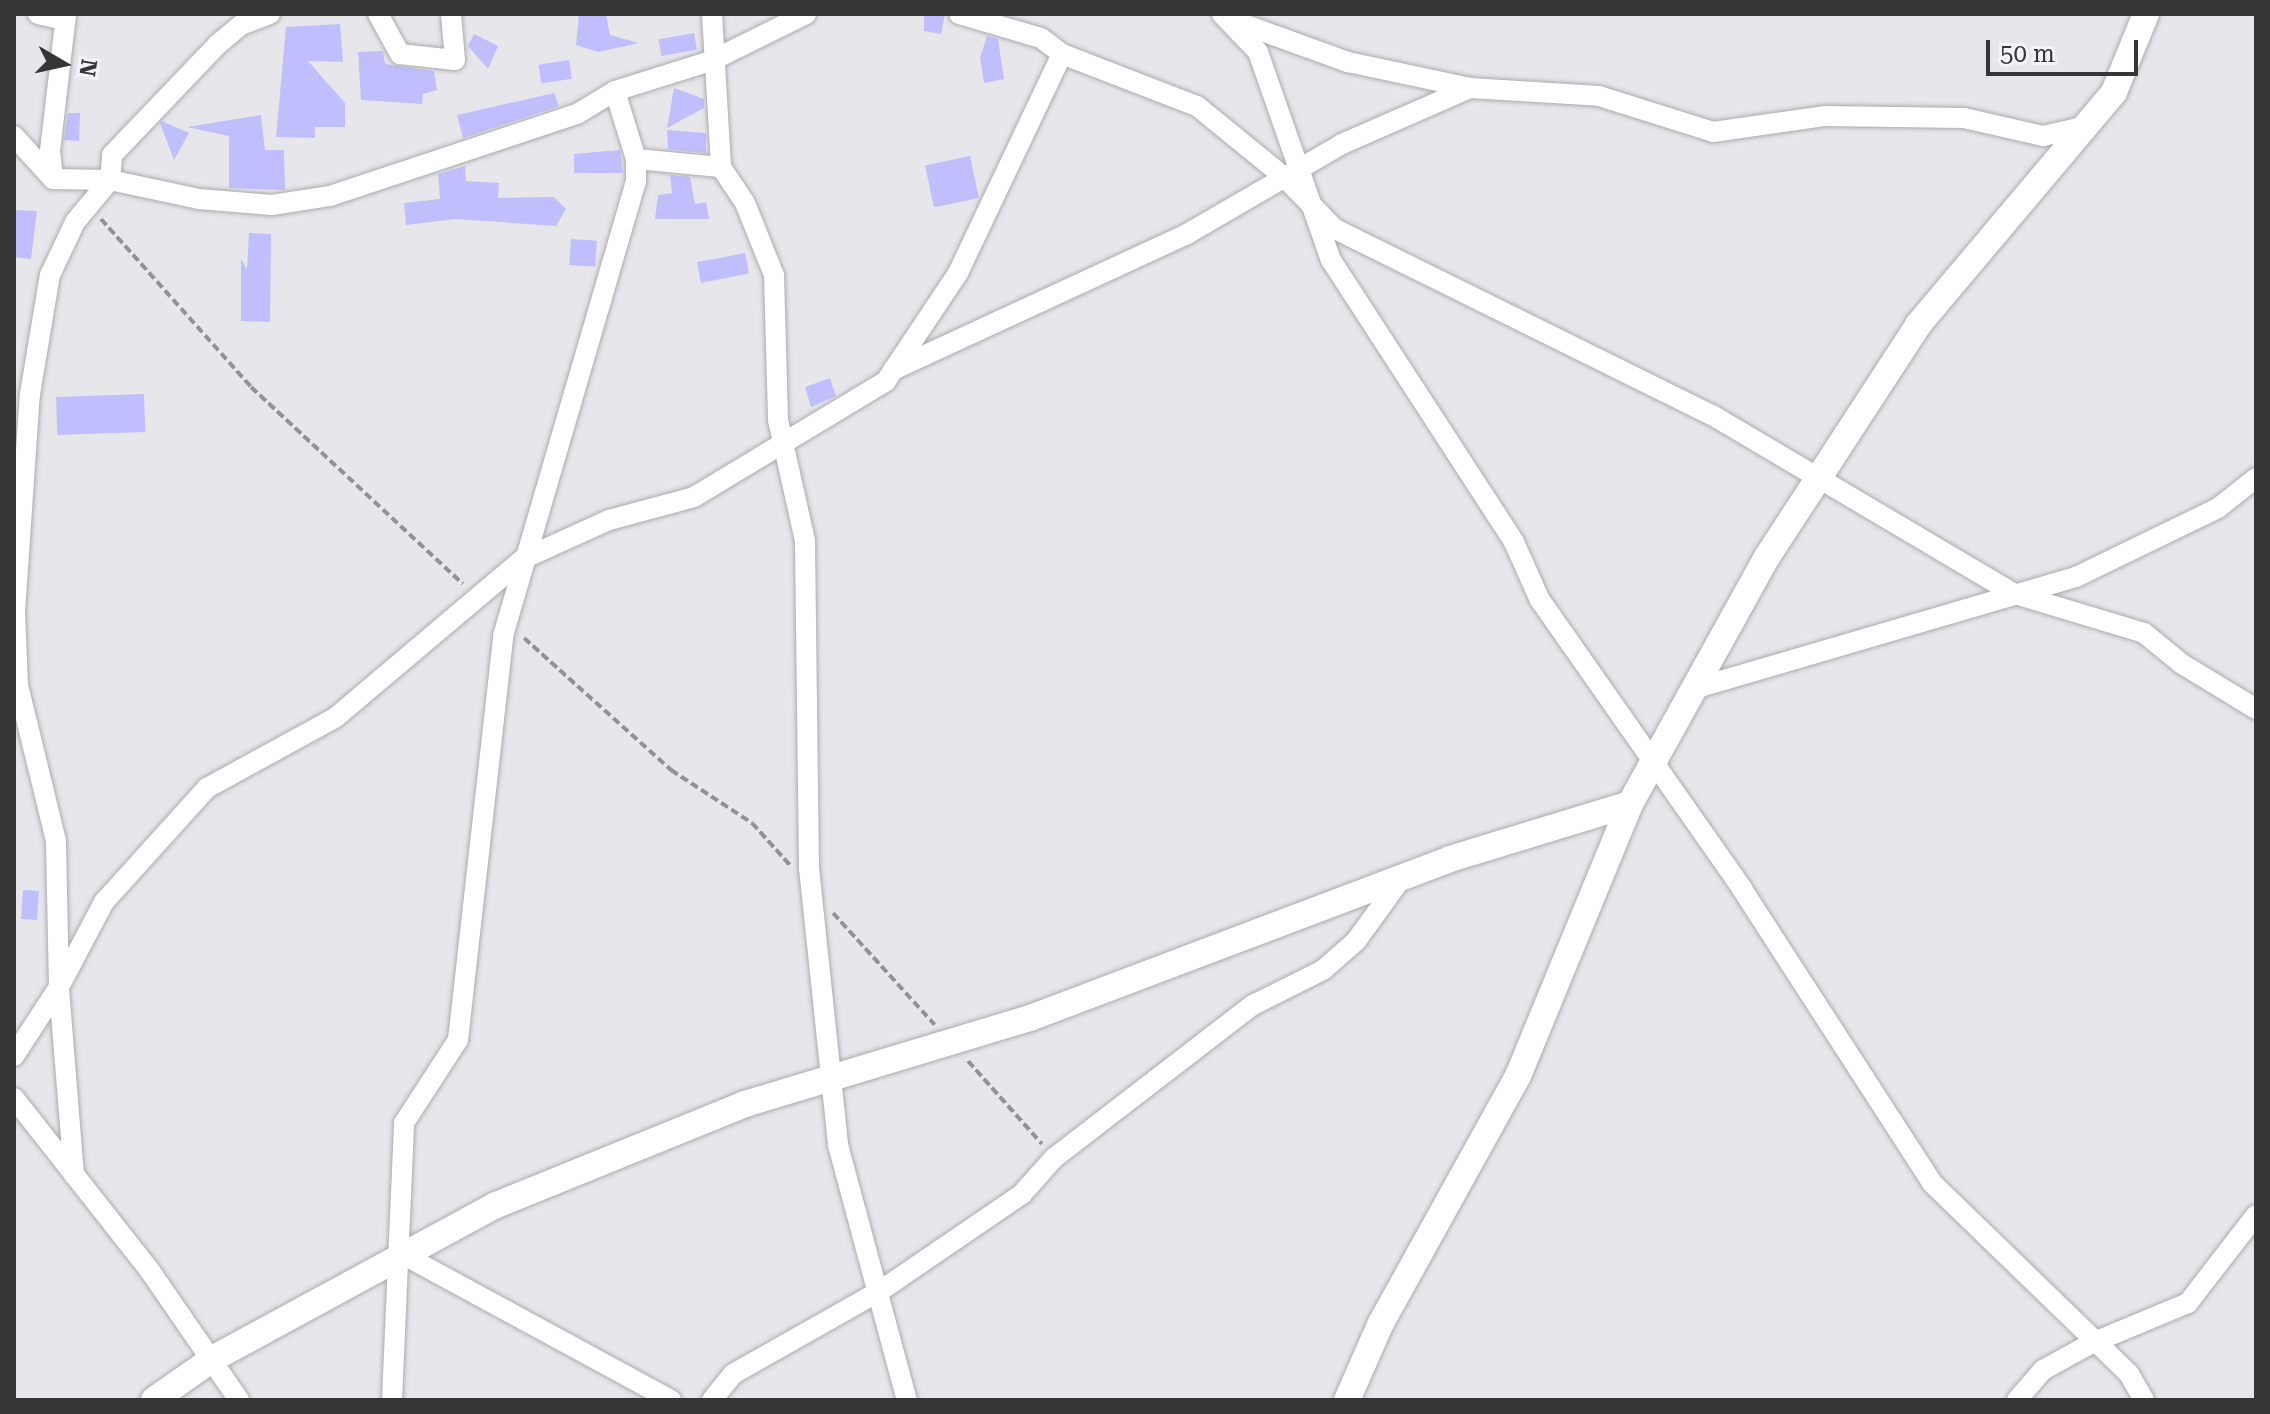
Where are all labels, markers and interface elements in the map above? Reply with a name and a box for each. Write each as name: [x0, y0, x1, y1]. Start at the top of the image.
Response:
north arrow: [24, 24, 104, 104]
scale bar: [1990, 24, 2142, 74]
text: 50 m: [2000, 40, 2055, 68]
text: N: [75, 57, 102, 78]

